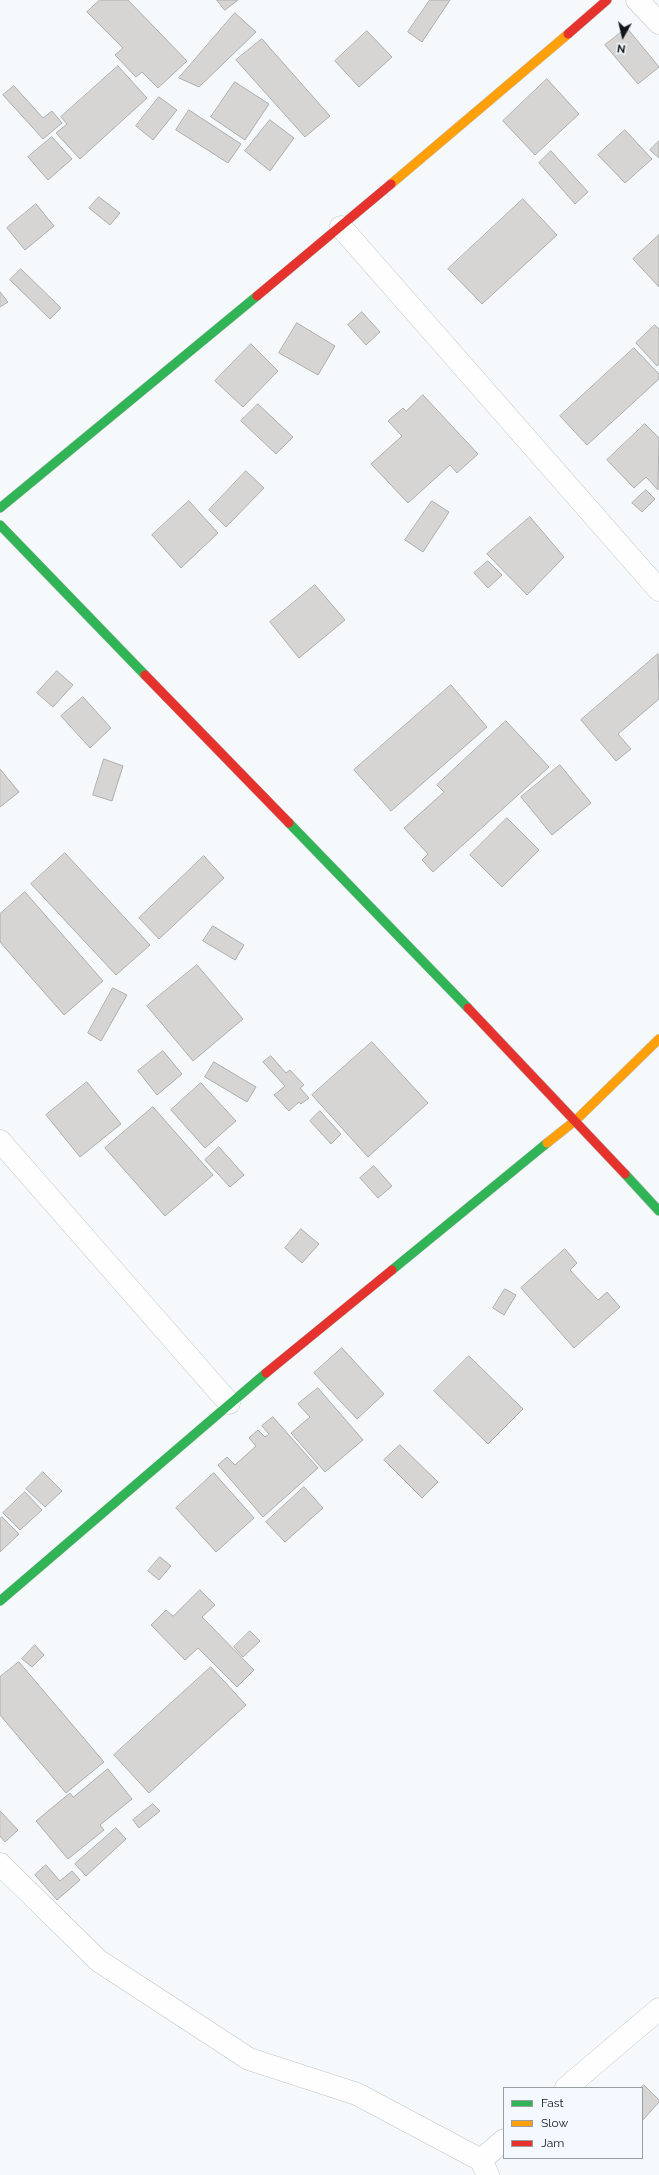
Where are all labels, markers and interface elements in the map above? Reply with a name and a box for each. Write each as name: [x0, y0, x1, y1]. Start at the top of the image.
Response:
north arrow: [603, 16, 643, 56]
text: N: [616, 41, 626, 55]
legend: [503, 2087, 643, 2159]
text: Fast: [541, 2096, 564, 2110]
text: Slow: [541, 2116, 568, 2130]
text: Jam: [541, 2136, 564, 2150]

